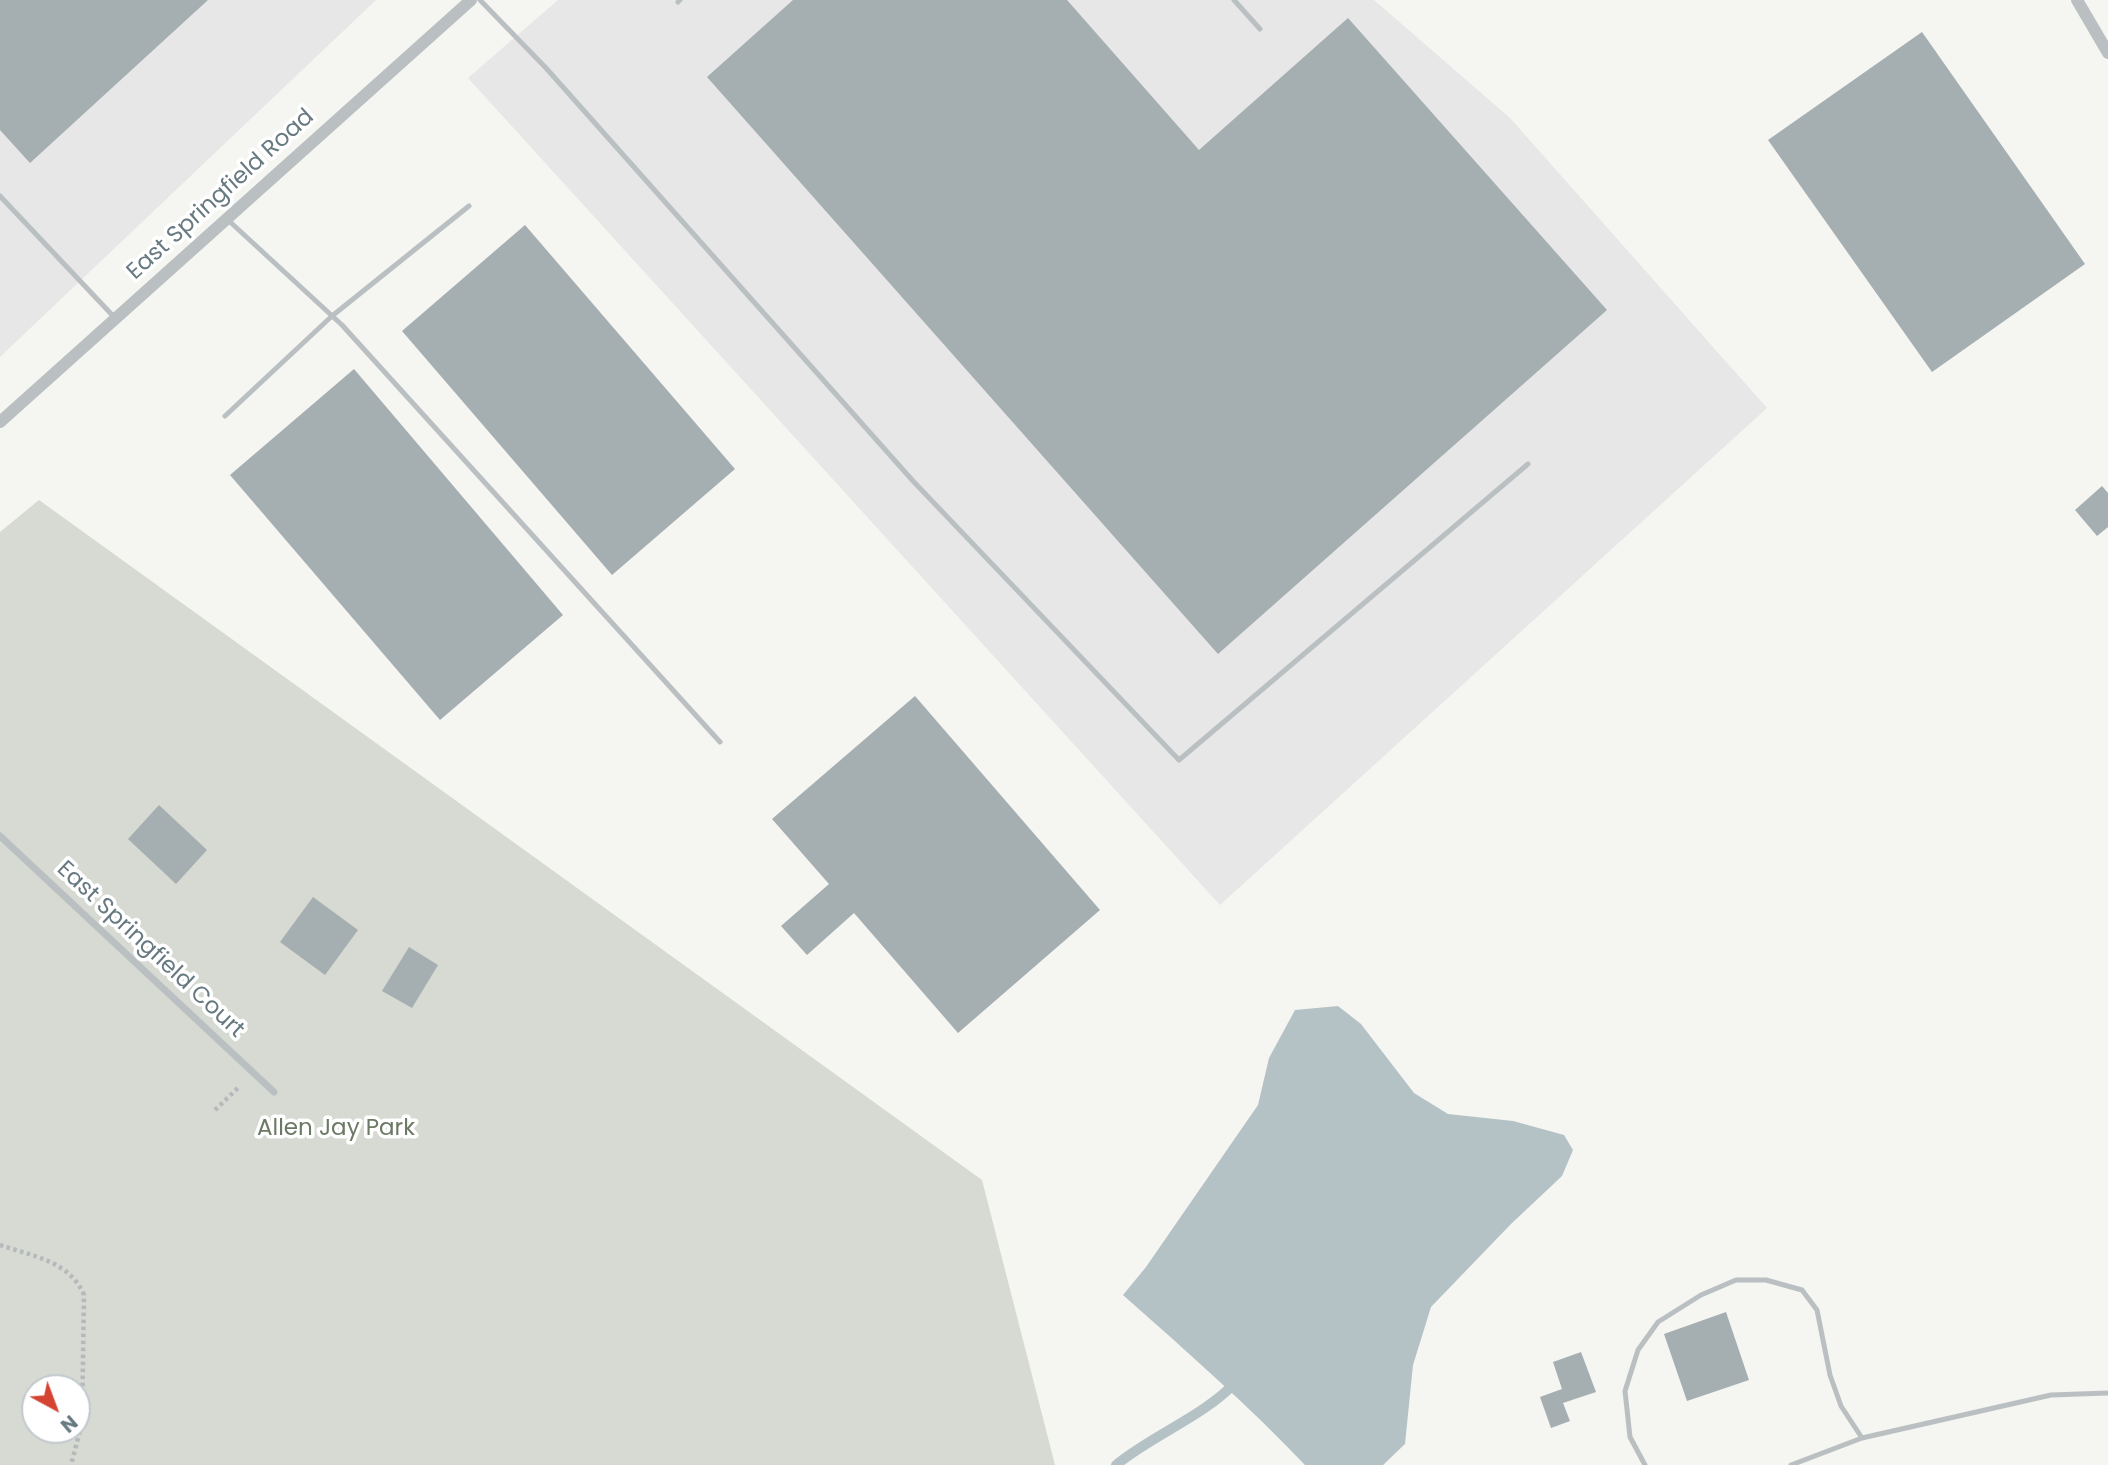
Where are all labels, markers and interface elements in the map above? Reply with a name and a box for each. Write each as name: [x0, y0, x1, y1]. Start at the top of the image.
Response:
street label: East Springfield Road: [122, 104, 320, 286]
street label: East Springfield Court: [50, 856, 250, 1044]
park label: Allen Jay Park: [257, 1115, 415, 1143]
north arrow: [21, 1374, 91, 1444]
text: N: [55, 1409, 83, 1439]

